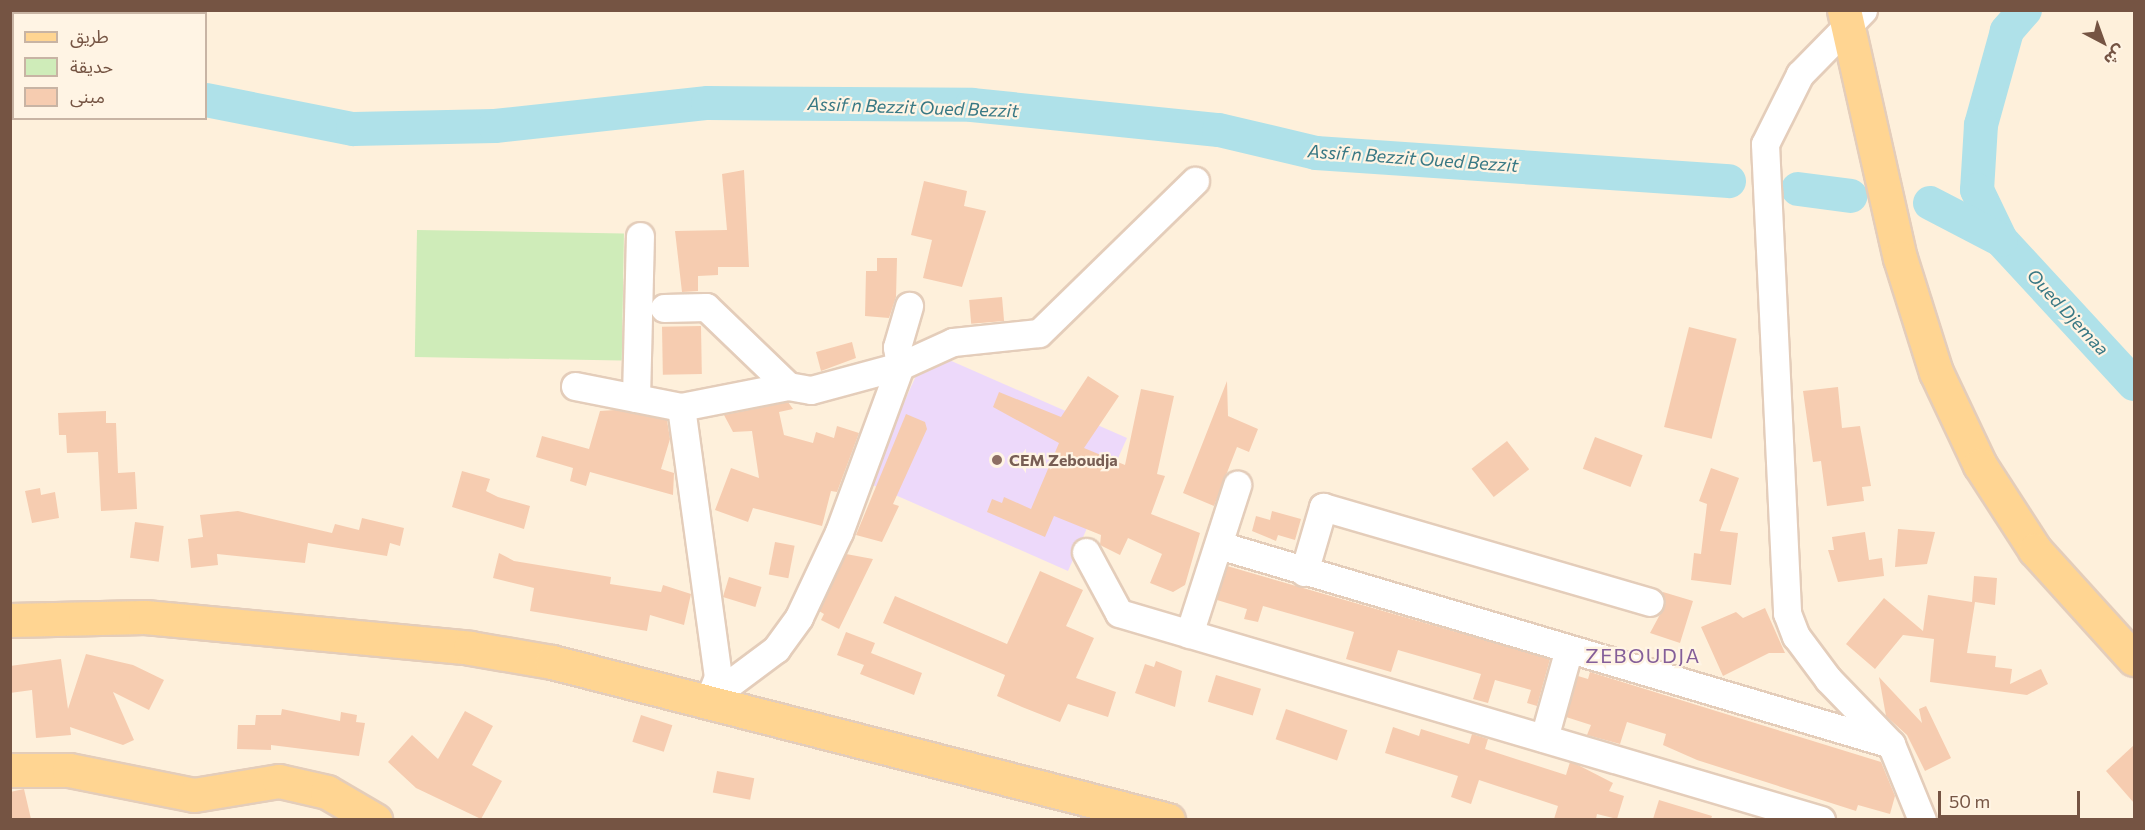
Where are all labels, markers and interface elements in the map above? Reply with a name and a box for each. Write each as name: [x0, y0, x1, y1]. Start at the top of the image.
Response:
legend: [12, 12, 207, 120]
north arrow: [2073, 12, 2133, 72]
text: طريق: [70, 25, 109, 47]
text: ش: [2101, 42, 2130, 70]
text: حديقة: [70, 55, 113, 77]
text: مبنى: [70, 85, 105, 107]
water label: Assif n Bezzit Oued Bezzit: [807, 93, 1019, 121]
water label: Assif n Bezzit Oued Bezzit: [1307, 140, 1519, 176]
water label: Oued Djemaa: [2023, 264, 2113, 360]
place label: CEM Zeboudja: [1009, 450, 1118, 470]
marker: CEM Zeboudja: [990, 453, 1004, 467]
district label: ZEBOUDJA: [1585, 643, 1701, 667]
scale bar: [1941, 779, 2084, 817]
text: 50 m: [1949, 790, 1990, 812]

